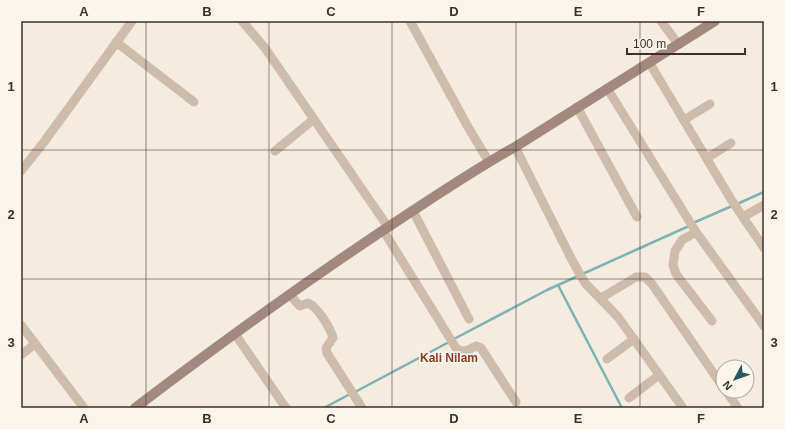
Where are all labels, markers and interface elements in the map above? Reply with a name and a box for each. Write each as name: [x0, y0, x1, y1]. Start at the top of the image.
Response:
text: A: [79, 4, 89, 19]
text: B: [202, 4, 212, 19]
text: C: [326, 4, 336, 19]
text: D: [449, 4, 459, 19]
text: E: [574, 4, 583, 19]
text: F: [697, 4, 705, 19]
scale bar: [627, 30, 745, 56]
text: 100 m: [633, 37, 666, 51]
text: 1: [7, 79, 15, 94]
text: 1: [770, 79, 778, 94]
text: 2: [7, 207, 15, 222]
text: 2: [770, 207, 778, 222]
text: 3: [7, 335, 15, 350]
text: 3: [770, 335, 778, 350]
district label: Kali Nilam: [420, 351, 478, 365]
north arrow: [715, 359, 755, 399]
text: N: [720, 379, 735, 392]
text: A: [79, 411, 89, 426]
text: B: [202, 411, 212, 426]
text: C: [326, 411, 336, 426]
text: D: [449, 411, 459, 426]
text: E: [574, 411, 583, 426]
text: F: [697, 411, 705, 426]

